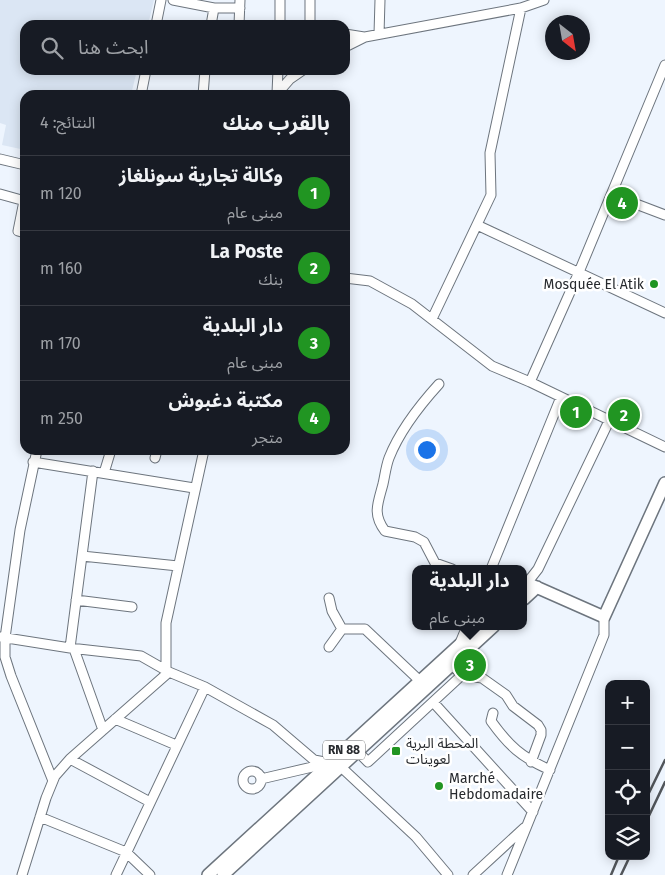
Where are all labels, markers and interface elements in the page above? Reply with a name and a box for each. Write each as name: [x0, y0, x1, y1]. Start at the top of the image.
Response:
north arrow: [545, 15, 590, 60]
search box: [20, 20, 350, 75]
icon: search: [38, 34, 66, 62]
text: ابحث هنا: [78, 36, 149, 59]
text: بالقرب منك: [223, 110, 330, 136]
text: النتائج: 4: [40, 113, 95, 132]
text: وكالة تجارية سونلغاز: [119, 164, 283, 187]
text: 120 m: [40, 184, 82, 203]
text: 1: [310, 184, 318, 203]
pin: 4: [606, 184, 638, 222]
text: مبنى عام: [227, 203, 283, 222]
text: La Poste: [210, 240, 283, 263]
text: 160 m: [40, 259, 82, 278]
text: 2: [310, 259, 318, 278]
text: بنك: [258, 270, 283, 289]
place label: Mosquée El Atik: [544, 276, 645, 293]
marker: Mosquée El Atik: [648, 278, 660, 290]
text: دار البلدية: [203, 314, 283, 337]
text: 170 m: [40, 334, 81, 353]
text: 3: [310, 334, 318, 353]
text: مبنى عام: [227, 353, 283, 372]
text: مكتبة دغبوش: [168, 389, 283, 412]
pin: 1: [560, 393, 592, 431]
pin: 2: [608, 396, 640, 434]
text: 250 m: [40, 409, 83, 428]
text: 4: [309, 409, 319, 428]
text: متجر: [252, 428, 283, 447]
your location: [414, 437, 440, 463]
popup: [412, 565, 527, 630]
text: دار البلدية: [429, 569, 510, 592]
text: مبنى عام: [429, 608, 485, 627]
pin: 3: [454, 646, 486, 684]
map controls: [605, 680, 650, 860]
button: +: [605, 680, 650, 725]
button: −: [605, 725, 650, 770]
place label: المحطة البرية لعوينات: [406, 735, 478, 768]
road number: RN 88: [323, 740, 365, 760]
marker: المحطة البرية لعوينات: [390, 745, 402, 757]
place label: Marché Hebdomadaire: [449, 770, 543, 803]
button: locate: [605, 770, 650, 815]
marker: Marché Hebdomadaire: [433, 780, 445, 792]
button: layers: [605, 815, 650, 860]

